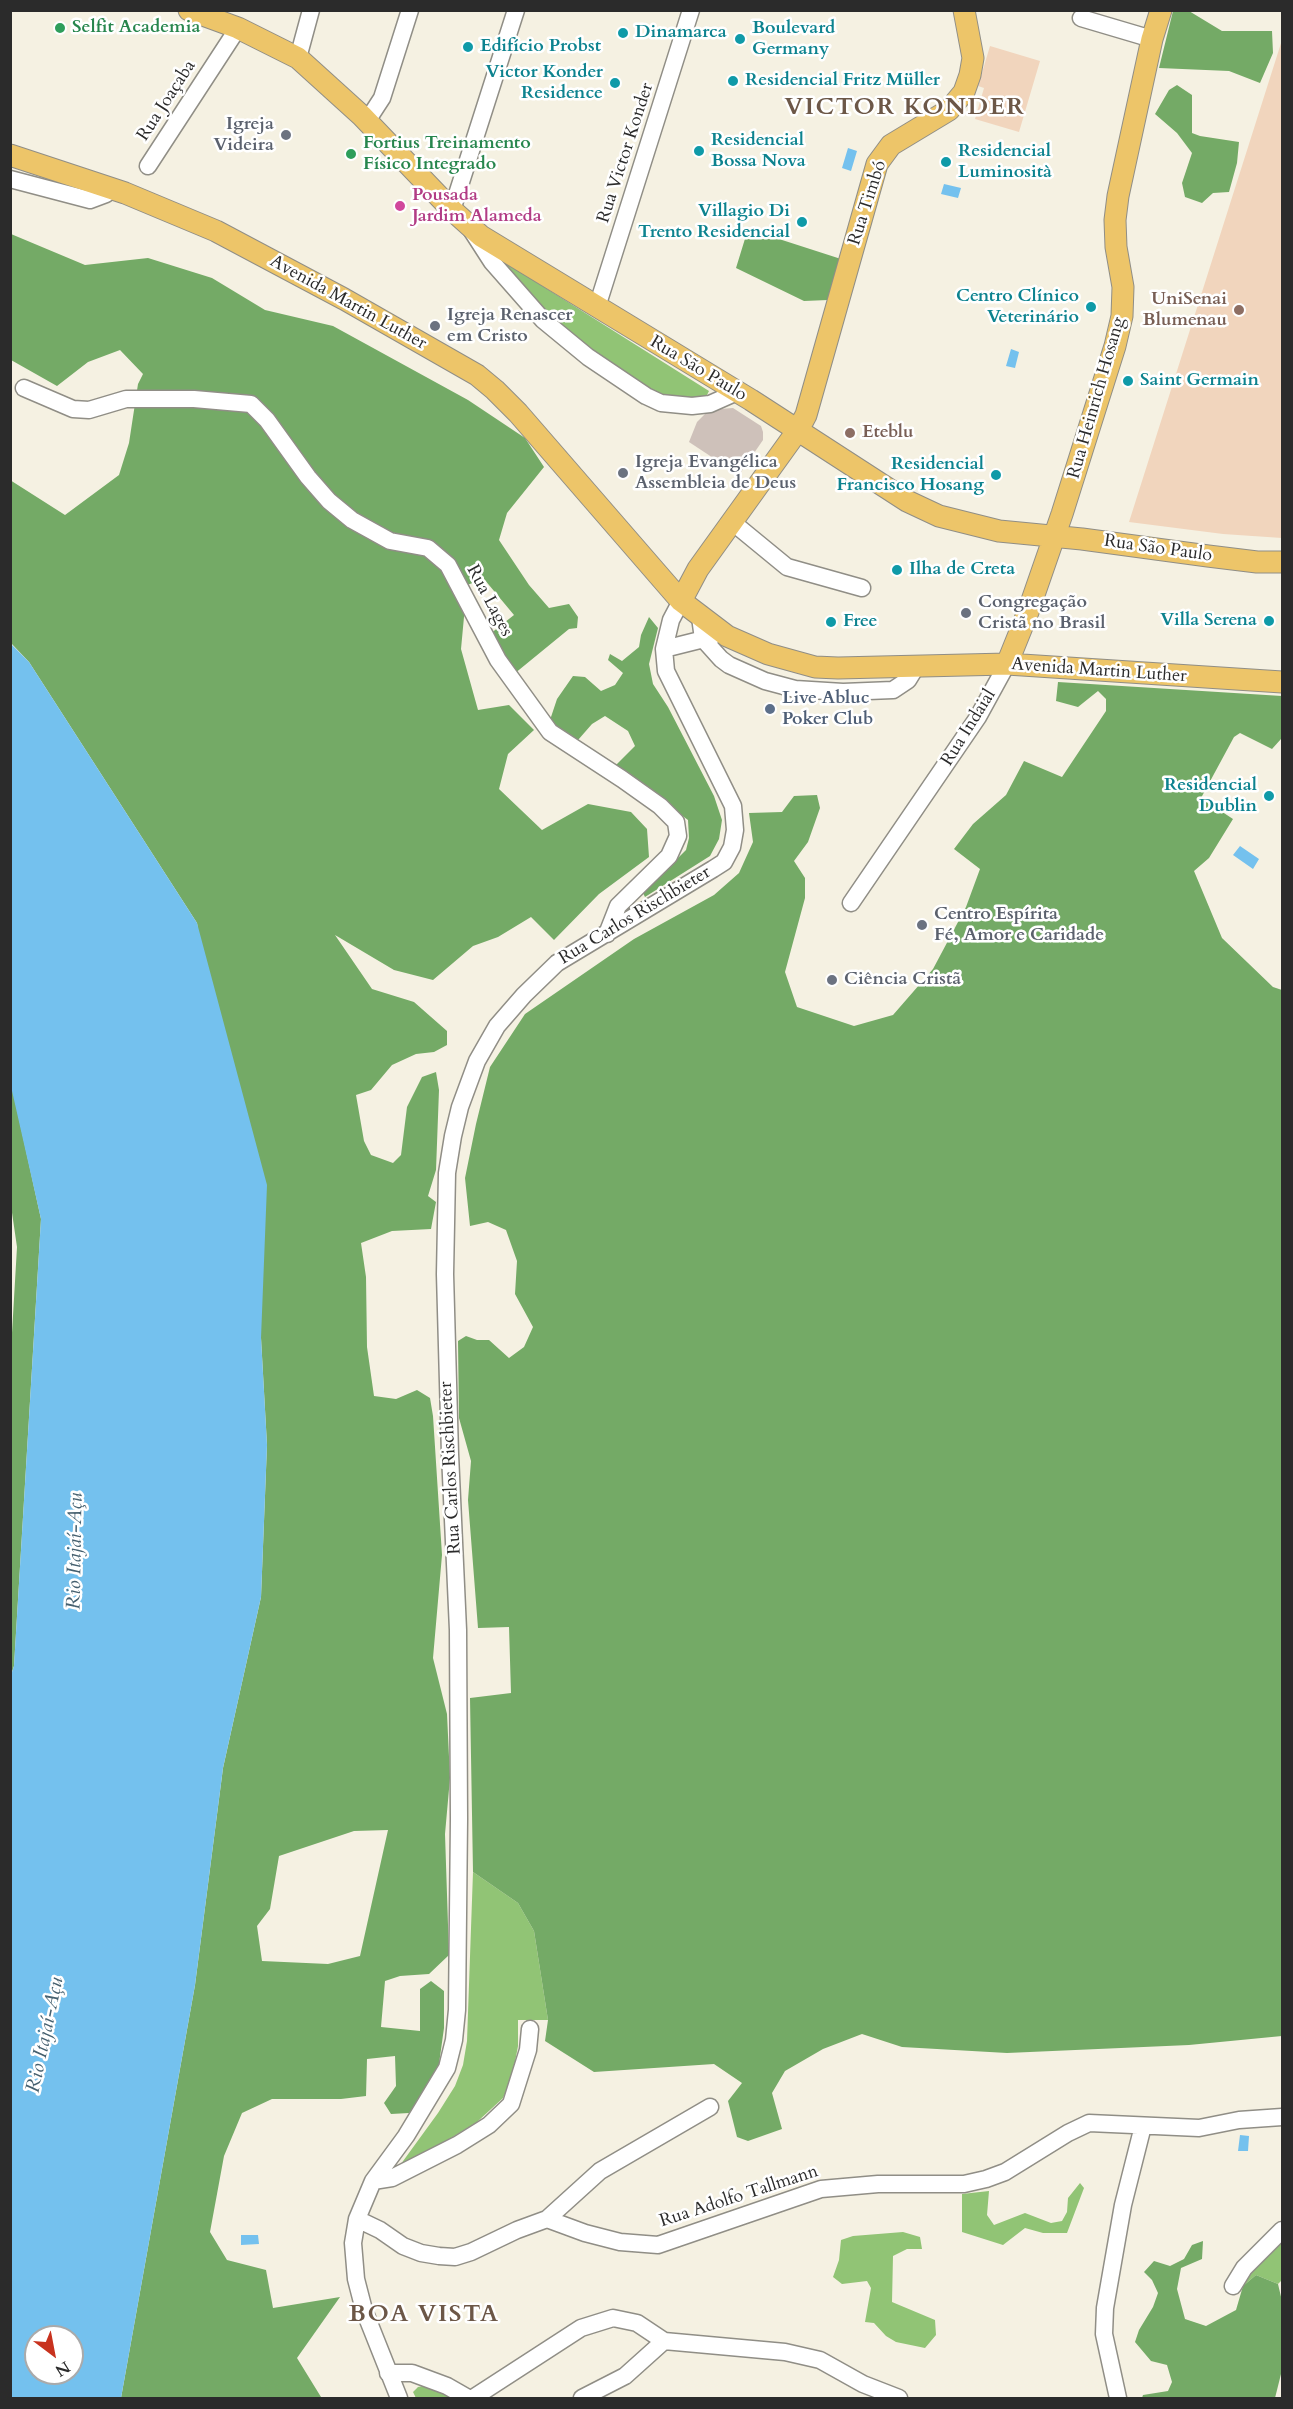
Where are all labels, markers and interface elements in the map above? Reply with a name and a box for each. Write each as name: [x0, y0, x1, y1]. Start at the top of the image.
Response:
place label: Selfit Academia: [72, 17, 200, 39]
place label: Boulevard Germany: [752, 18, 835, 60]
marker: Selfit Academia: [53, 21, 67, 35]
place label: Dinamarca: [635, 22, 727, 44]
marker: Dinamarca: [616, 26, 630, 40]
marker: Boulevard Germany: [733, 32, 747, 46]
place label: Edifício Probst: [480, 36, 601, 58]
marker: Edifício Probst: [461, 40, 475, 54]
street label: Rua Joaçaba: [133, 57, 201, 145]
place label: Victor Konder Residence: [486, 62, 603, 104]
place label: Residencial Fritz Müller: [745, 70, 940, 92]
marker: Residencial Fritz Müller: [726, 74, 740, 88]
marker: Victor Konder Residence: [608, 76, 622, 90]
street label: Rua Victor Konder: [593, 80, 659, 226]
district label: VICTOR KONDER: [785, 94, 1025, 122]
place label: Igreja Videira: [213, 114, 274, 156]
marker: Igreja Videira: [279, 128, 293, 142]
place label: Residencial Bossa Nova: [711, 130, 806, 172]
place label: Fortius Treinamento Físico Integrado: [363, 133, 531, 176]
place label: Residencial Luminosità: [958, 141, 1052, 184]
marker: Residencial Bossa Nova: [692, 144, 706, 158]
marker: Fortius Treinamento Físico Integrado: [344, 147, 358, 161]
marker: Residencial Luminosità: [939, 155, 953, 169]
street label: Rua Timbó: [844, 158, 892, 248]
place label: Pousada Jardim Alameda: [412, 185, 542, 228]
marker: Pousada Jardim Alameda: [393, 199, 407, 213]
place label: Villagio Di Trento Residencial: [638, 201, 790, 244]
marker: Villagio Di Trento Residencial: [795, 215, 809, 229]
street label: Avenida Martin Luther: [266, 251, 430, 355]
place label: Centro Clínico Veterinário: [956, 286, 1079, 328]
place label: UniSenai Blumenau: [1143, 289, 1227, 332]
marker: Centro Clínico Veterinário: [1084, 300, 1098, 314]
marker: UniSenai Blumenau: [1232, 303, 1246, 317]
place label: Igreja Renascer em Cristo: [447, 305, 572, 348]
street label: Rua Heinrich Hosang: [1064, 315, 1130, 481]
marker: Igreja Renascer em Cristo: [428, 319, 442, 333]
street label: Rua São Paulo: [646, 332, 750, 406]
place label: Saint Germain: [1140, 370, 1259, 392]
marker: Saint Germain: [1121, 374, 1135, 388]
place label: Eteblu: [862, 422, 914, 444]
marker: Eteblu: [843, 426, 857, 440]
place label: Igreja Evangélica Assembleia de Deus: [635, 452, 796, 494]
place label: Residencial Francisco Hosang: [837, 454, 984, 496]
marker: Igreja Evangélica Assembleia de Deus: [616, 466, 630, 480]
marker: Residencial Francisco Hosang: [989, 468, 1003, 482]
street label: Rua São Paulo: [1103, 531, 1213, 567]
place label: Ilha de Creta: [909, 559, 1015, 581]
street label: Rua Lages: [461, 562, 517, 640]
marker: Ilha de Creta: [890, 563, 904, 577]
place label: Congregação Cristã no Brasil: [978, 592, 1105, 634]
marker: Congregação Cristã no Brasil: [959, 606, 973, 620]
place label: Villa Serena: [1160, 610, 1257, 632]
place label: Free: [843, 611, 877, 633]
marker: Villa Serena: [1262, 614, 1276, 628]
marker: Free: [824, 615, 838, 629]
street label: Avenida Martin Luther: [1011, 654, 1187, 688]
street label: Rua Indaial: [937, 686, 1001, 770]
place label: Live Abluc Poker Club: [782, 688, 873, 730]
marker: Live Abluc Poker Club: [763, 702, 777, 716]
place label: Residencial Dublin: [1164, 775, 1257, 818]
marker: Residencial Dublin: [1262, 789, 1276, 803]
street label: Rua Carlos Rischbieter: [555, 862, 715, 970]
place label: Centro Espírita Fé, Amor e Caridade: [934, 904, 1104, 946]
marker: Centro Espírita Fé, Amor e Caridade: [915, 918, 929, 932]
place label: Ciência Cristã: [844, 969, 961, 991]
marker: Ciência Cristã: [825, 973, 839, 987]
street label: Rua Carlos Rischbieter: [436, 1381, 466, 1555]
water label: Rio Itajaí-Açu: [63, 1492, 89, 1610]
water label: Rio Itajaí-Açu: [22, 1975, 70, 2095]
street label: Rua Adolfo Tallmann: [657, 2161, 821, 2233]
district label: BOA VISTA: [349, 2301, 499, 2329]
north arrow: [24, 2325, 84, 2385]
text: N: [51, 2356, 74, 2382]

